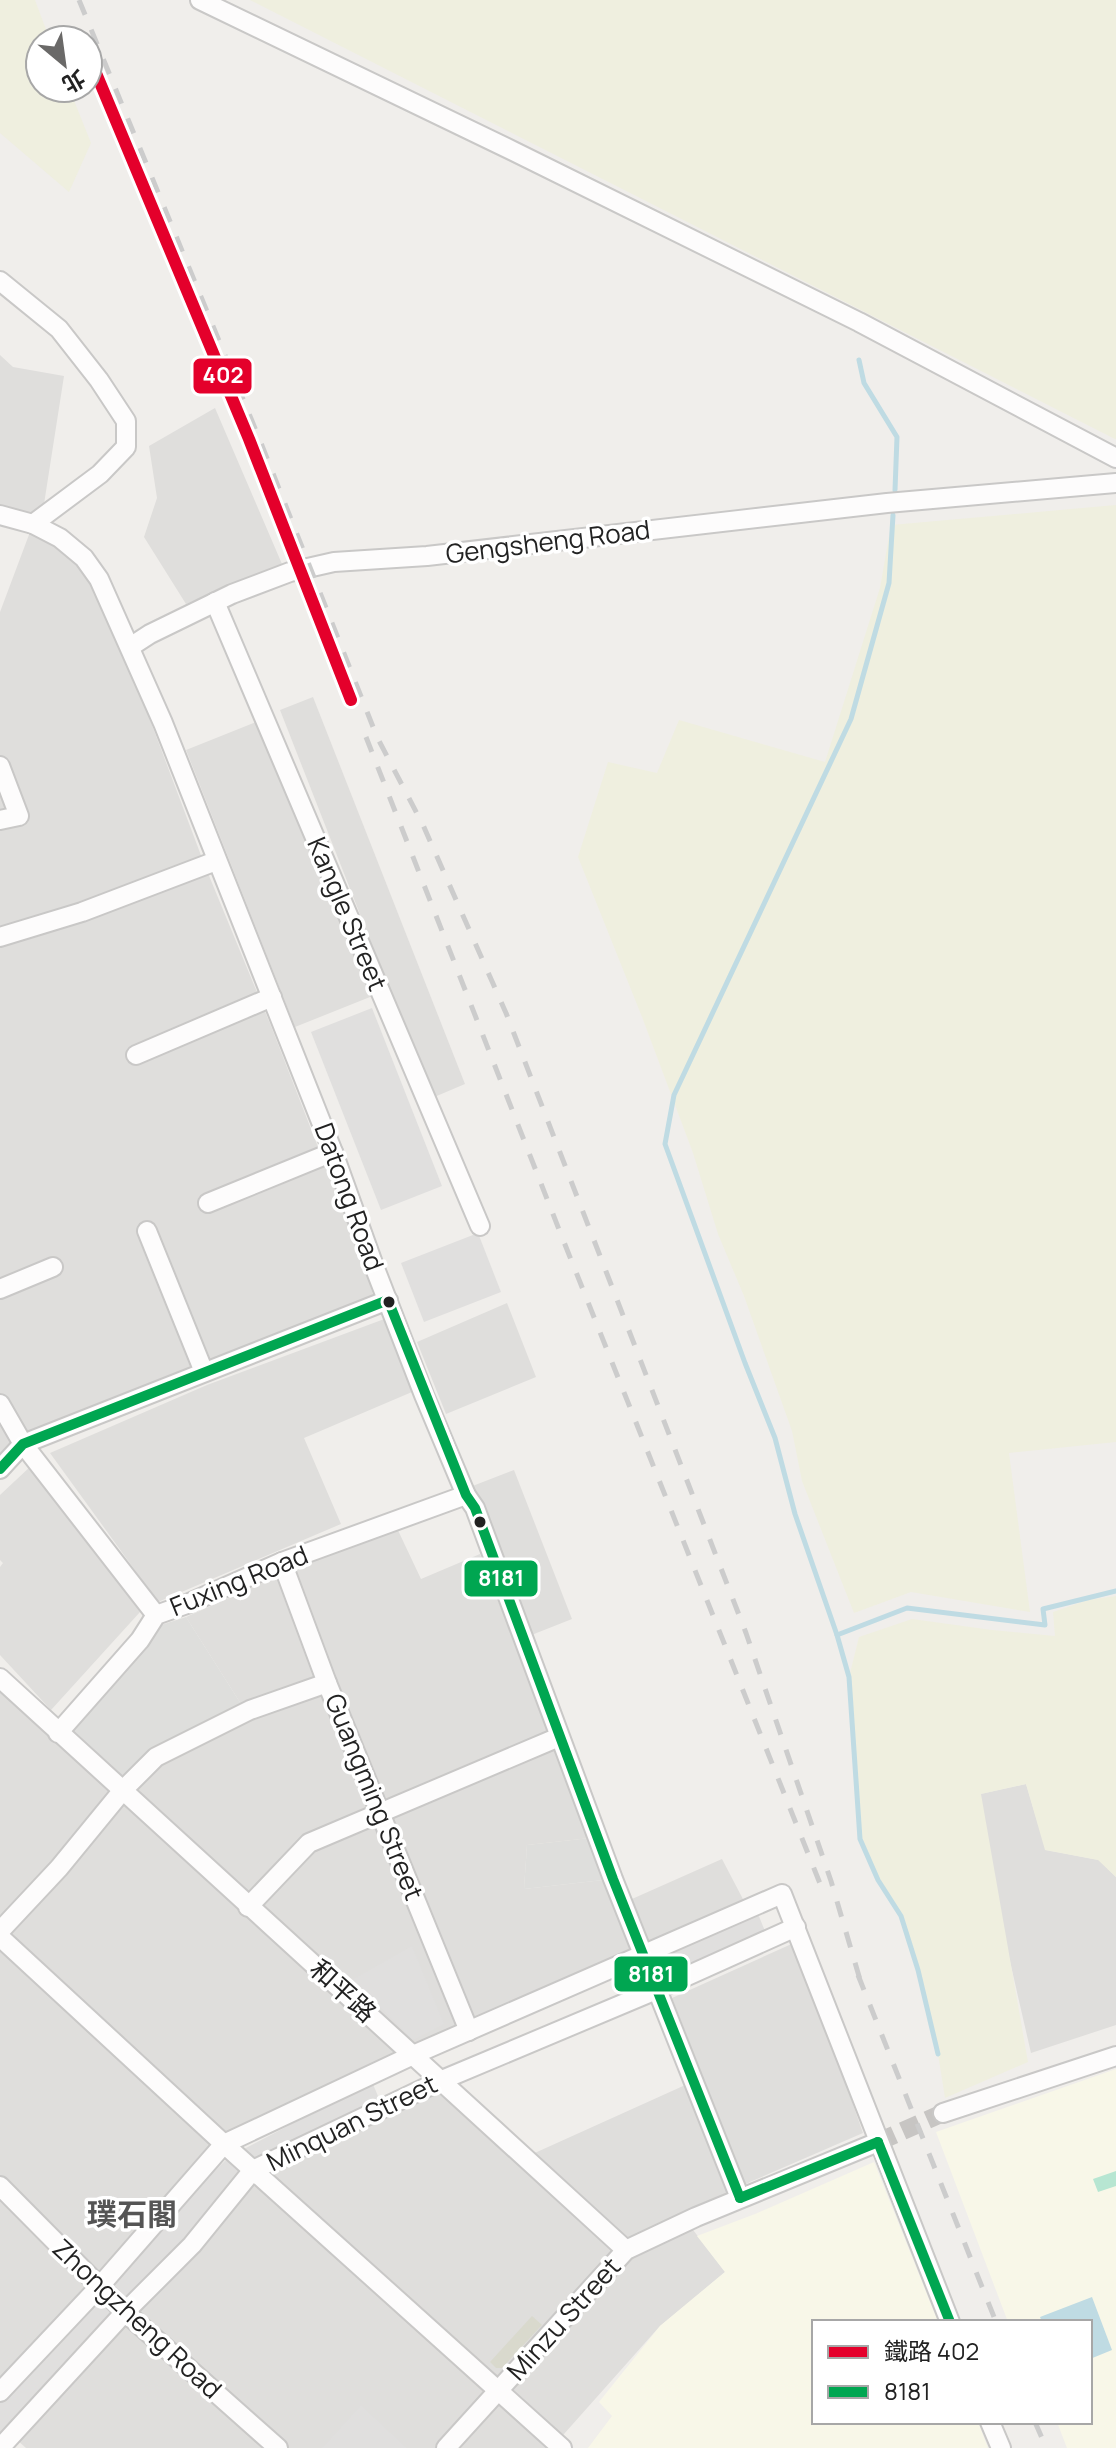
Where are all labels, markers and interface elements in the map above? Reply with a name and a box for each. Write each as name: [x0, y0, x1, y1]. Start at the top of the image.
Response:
north arrow: [24, 24, 104, 104]
text: 北: [57, 63, 91, 100]
line badge: 402: [192, 357, 253, 395]
text: 402: [203, 360, 243, 390]
street label: Gengsheng Road: [444, 511, 652, 571]
street label: Kangle Street: [299, 831, 396, 996]
street label: Datong Road: [307, 1118, 393, 1276]
unlabelled marker: [381, 1294, 397, 1310]
unlabelled marker: [472, 1514, 488, 1530]
street label: Fuxing Road: [164, 1536, 313, 1624]
line badge: 8181: [463, 1559, 539, 1598]
text: 8181: [478, 1563, 524, 1593]
street label: Guangming Street: [317, 1688, 433, 1905]
street label: 和平路: [303, 1951, 385, 2030]
line badge: 8181: [613, 1955, 689, 1993]
text: 8181: [628, 1959, 674, 1989]
street label: Minquan Street: [260, 2065, 443, 2179]
district label: 璞石閣: [87, 2193, 177, 2234]
street label: Zhongzheng Road: [45, 2230, 230, 2406]
street label: Minzu Street: [498, 2249, 628, 2388]
legend: [812, 2320, 1092, 2424]
text: 鐵路 402: [884, 2334, 979, 2367]
text: 8181: [884, 2374, 931, 2407]

